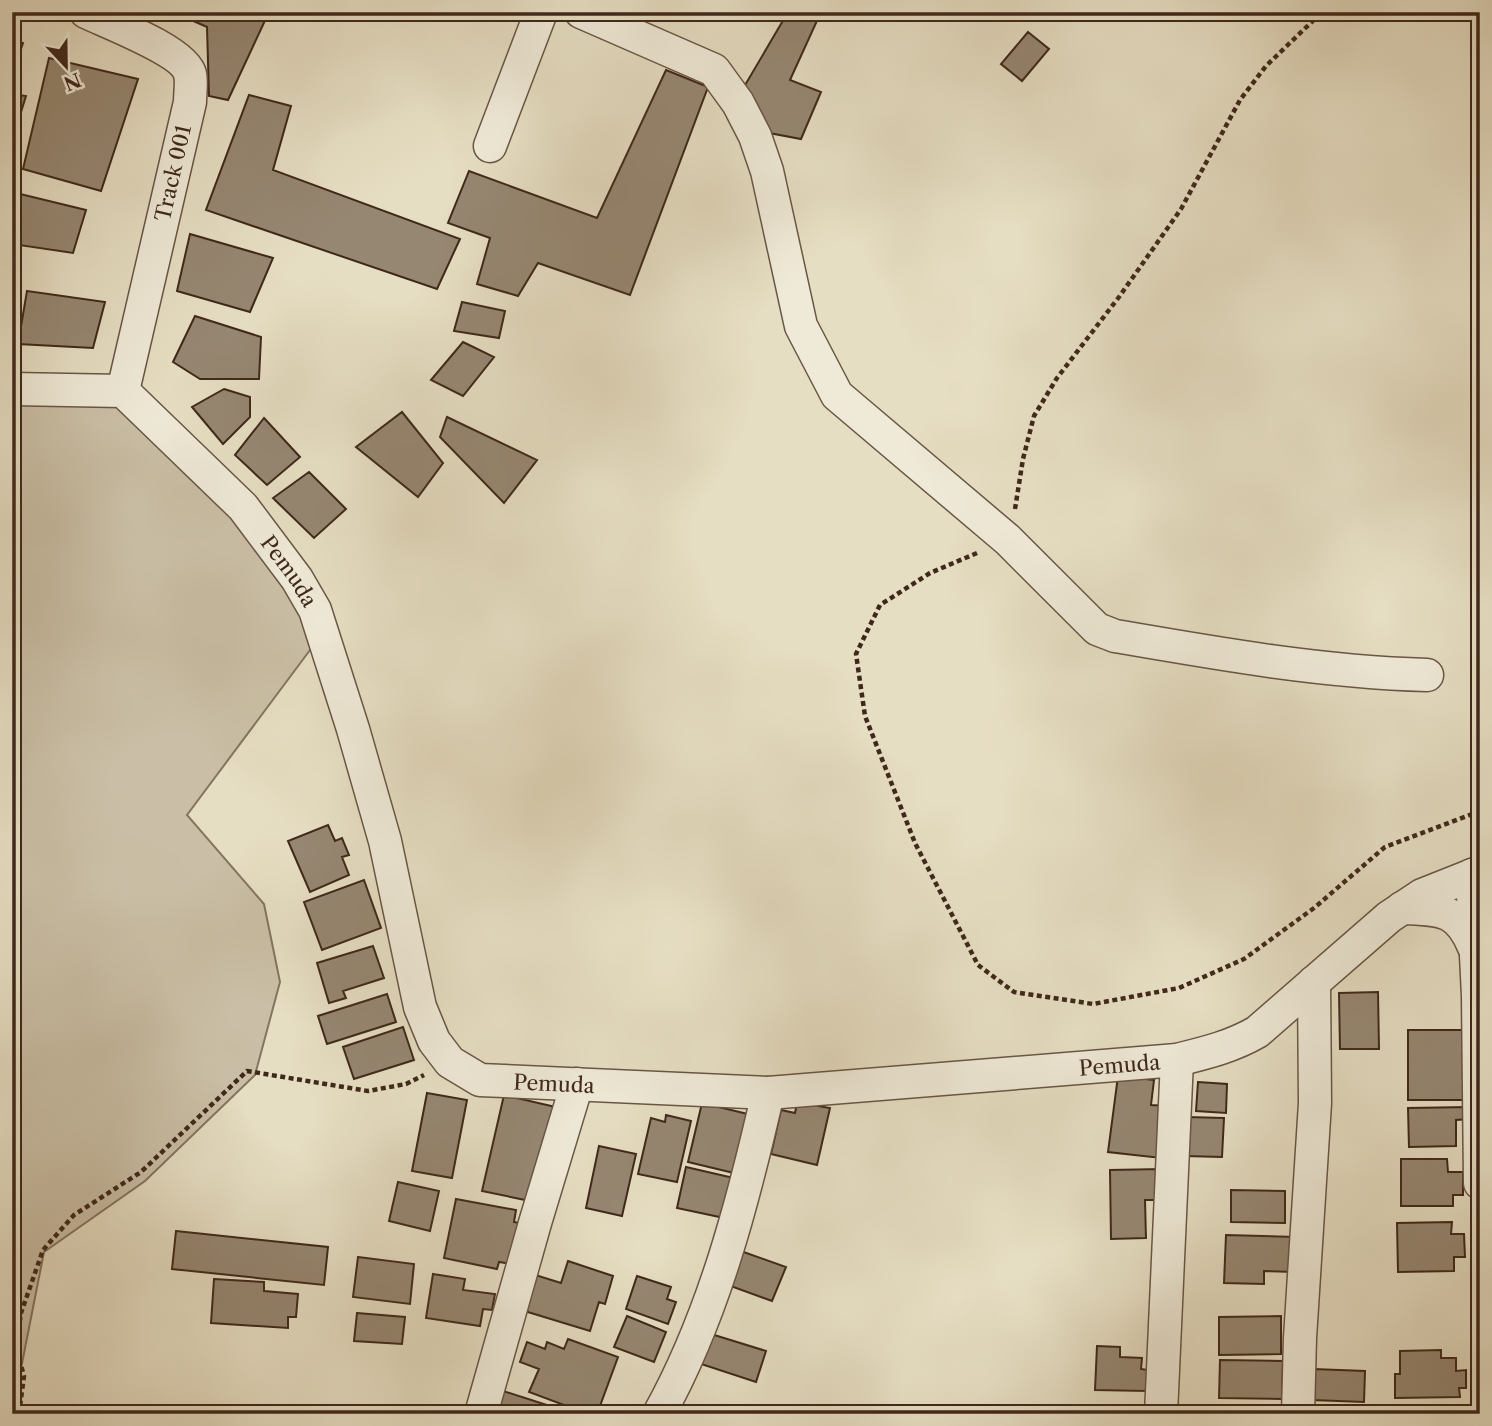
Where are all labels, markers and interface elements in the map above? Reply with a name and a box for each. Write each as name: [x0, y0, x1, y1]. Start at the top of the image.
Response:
north arrow: [32, 32, 102, 102]
text: N: [60, 68, 84, 95]
street label: Track 001: [150, 122, 196, 224]
street label: Pemuda: [256, 530, 323, 612]
street label: Pemuda: [1078, 1049, 1162, 1080]
street label: Pemuda: [513, 1069, 596, 1098]

